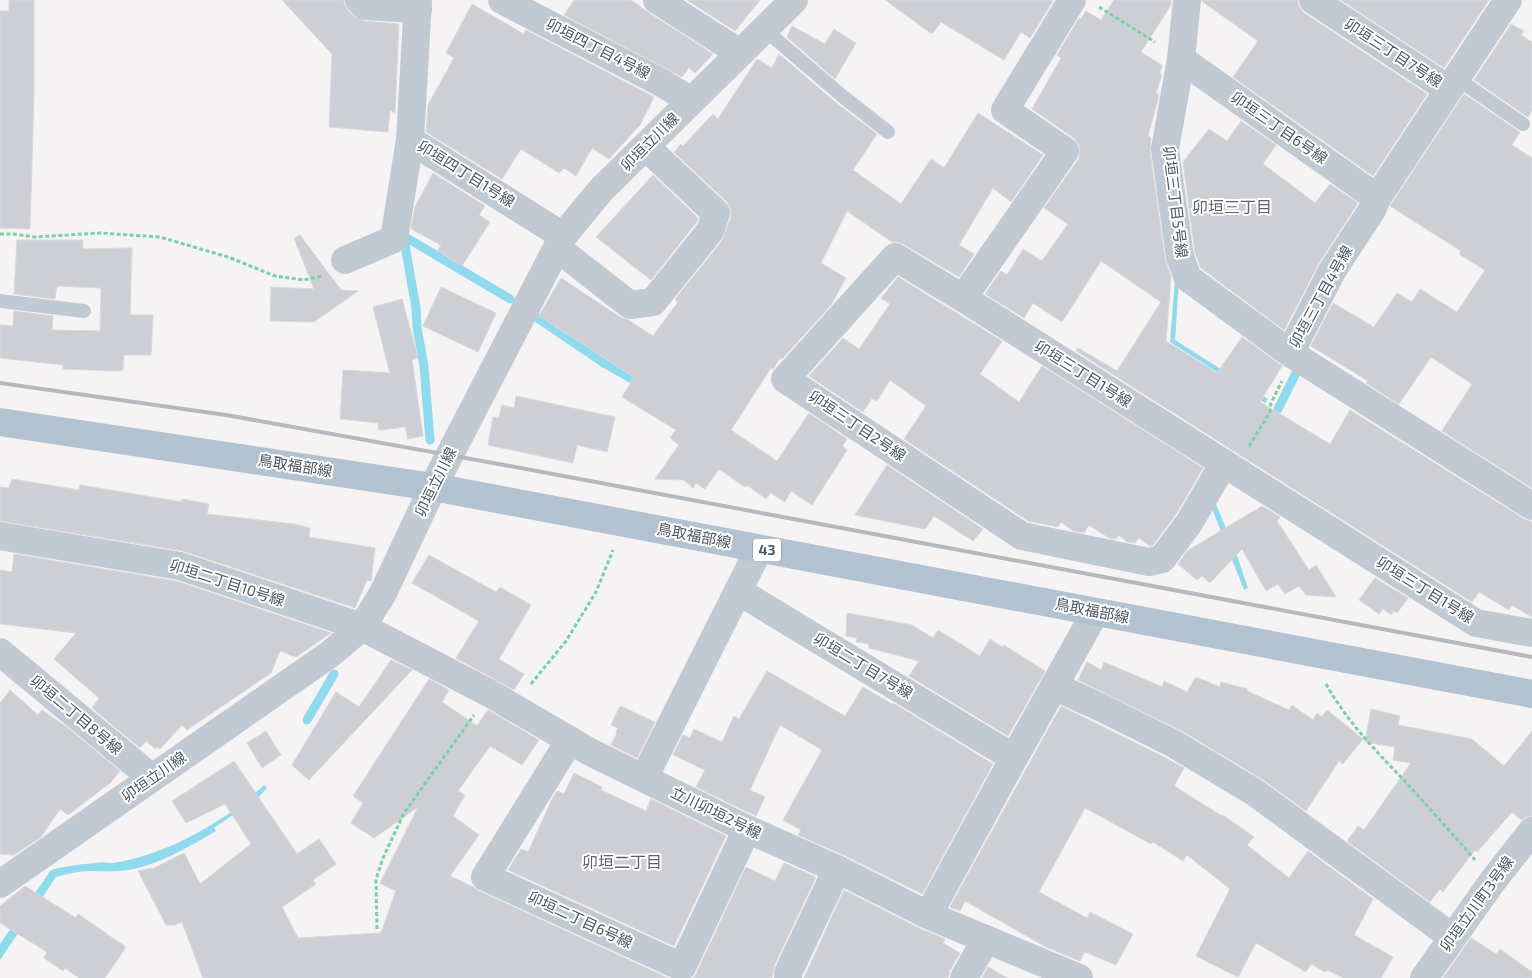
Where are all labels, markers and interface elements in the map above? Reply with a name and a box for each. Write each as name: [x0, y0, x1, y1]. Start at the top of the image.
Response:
street label: 卯垣四丁目4号線: [543, 14, 653, 82]
street label: 卯垣三丁目7号線: [1341, 14, 1446, 90]
street label: 卯垣三丁目6号線: [1228, 87, 1331, 167]
street label: 卯垣立川線: [616, 108, 682, 174]
street label: 卯垣四丁目1号線: [415, 136, 518, 210]
street label: 卯垣三丁目5号線: [1160, 145, 1192, 259]
district label: 卯垣三丁目: [1192, 197, 1272, 216]
street label: 卯垣三丁目4号線: [1285, 242, 1356, 351]
street label: 卯垣三丁目1号線: [1032, 336, 1135, 410]
street label: 卯垣三丁目2号線: [806, 386, 910, 464]
street label: 卯垣立川線: [411, 444, 460, 519]
street label: 鳥取福部線: [257, 450, 334, 480]
street label: 鳥取福部線: [656, 519, 733, 551]
road number: 43: [753, 538, 781, 562]
street label: 卯垣三丁目1号線: [1374, 552, 1477, 626]
street label: 卯垣二丁目10号線: [167, 555, 287, 609]
street label: 鳥取福部線: [1054, 594, 1131, 626]
street label: 卯垣二丁目7号線: [811, 628, 916, 702]
street label: 卯垣二丁目8号線: [27, 671, 126, 758]
street label: 卯垣立川線: [118, 747, 189, 805]
street label: 立川卯垣2号線: [668, 782, 765, 842]
district label: 卯垣二丁目: [582, 852, 662, 871]
street label: 卯垣立川町3号線: [1436, 852, 1517, 955]
street label: 卯垣二丁目6号線: [525, 887, 636, 951]

